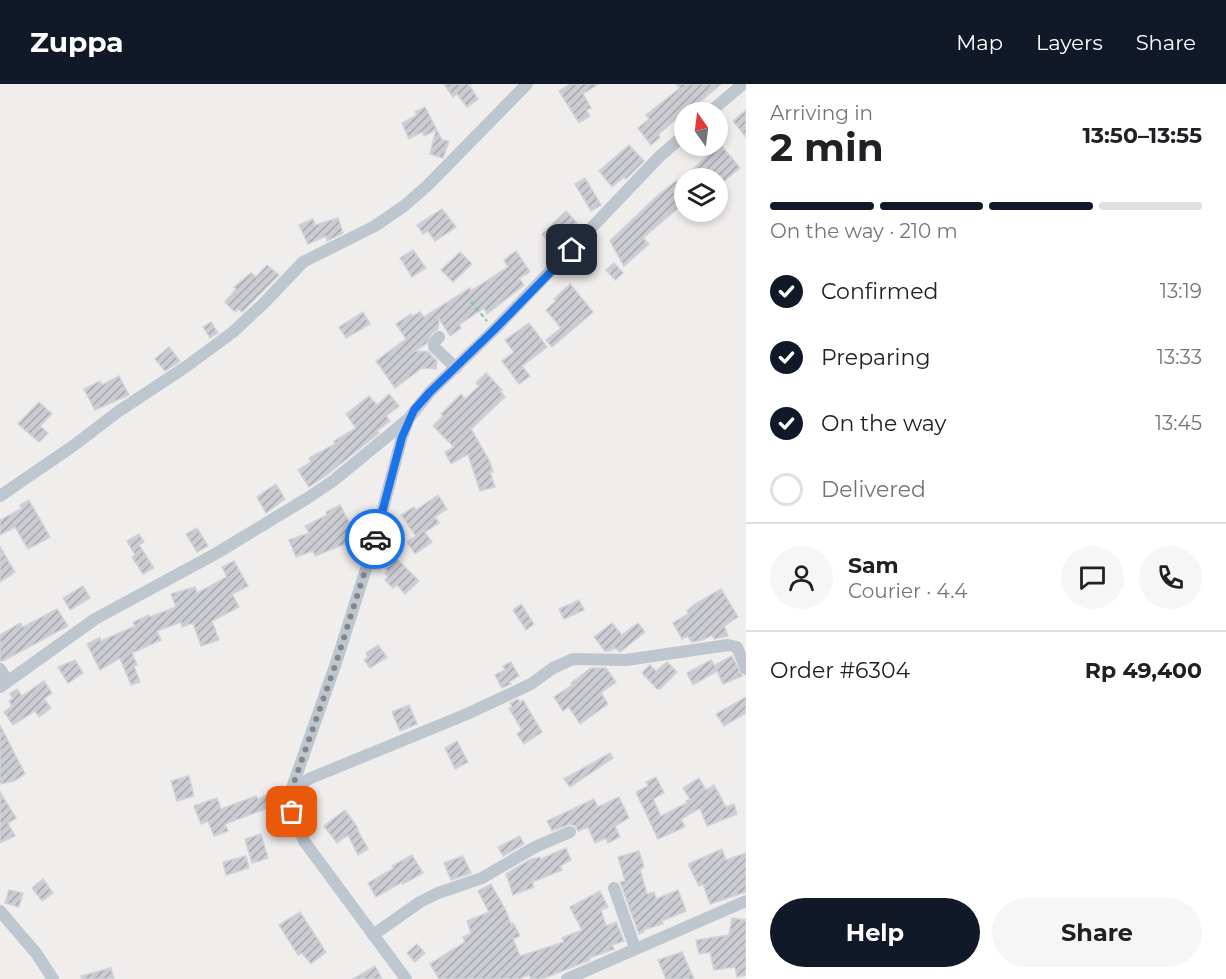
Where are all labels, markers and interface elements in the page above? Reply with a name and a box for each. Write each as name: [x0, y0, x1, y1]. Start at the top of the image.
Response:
text: Zuppa: [30, 25, 124, 59]
text: Map: [956, 30, 1003, 55]
text: Layers: [1036, 30, 1103, 55]
text: Share: [1136, 30, 1196, 55]
text: Arriving in: [770, 101, 873, 125]
north arrow: [674, 102, 728, 156]
map controls: [674, 102, 728, 222]
text: 13:50–13:55: [1082, 122, 1202, 149]
text: 2 min: [770, 123, 884, 171]
button: layers: [674, 168, 728, 222]
text: On the way · 210 m: [770, 219, 958, 243]
pin: [546, 224, 597, 275]
icon: home: [555, 233, 588, 266]
icon: check: [770, 275, 803, 308]
text: Confirmed: [821, 278, 938, 305]
text: 13:19: [1160, 279, 1202, 303]
icon: check: [770, 341, 803, 374]
text: Preparing: [821, 344, 930, 371]
text: 13:33: [1157, 345, 1202, 369]
icon: check: [770, 407, 803, 440]
text: On the way: [821, 410, 946, 437]
text: 13:45: [1155, 411, 1202, 435]
text: Delivered: [821, 476, 926, 503]
courier: [345, 509, 405, 569]
icon: car: [359, 523, 392, 556]
button: person: [770, 546, 833, 609]
button: chat: [1061, 546, 1124, 609]
button: phone: [1139, 546, 1202, 609]
text: Sam: [848, 552, 899, 579]
text: Courier · 4.4: [848, 579, 967, 603]
text: Order #6304: [770, 657, 910, 684]
text: Rp 49,400: [1085, 657, 1202, 684]
pin: [266, 786, 317, 837]
icon: bag: [275, 795, 308, 828]
button: Help: [770, 898, 980, 967]
button: Share: [992, 898, 1202, 967]

